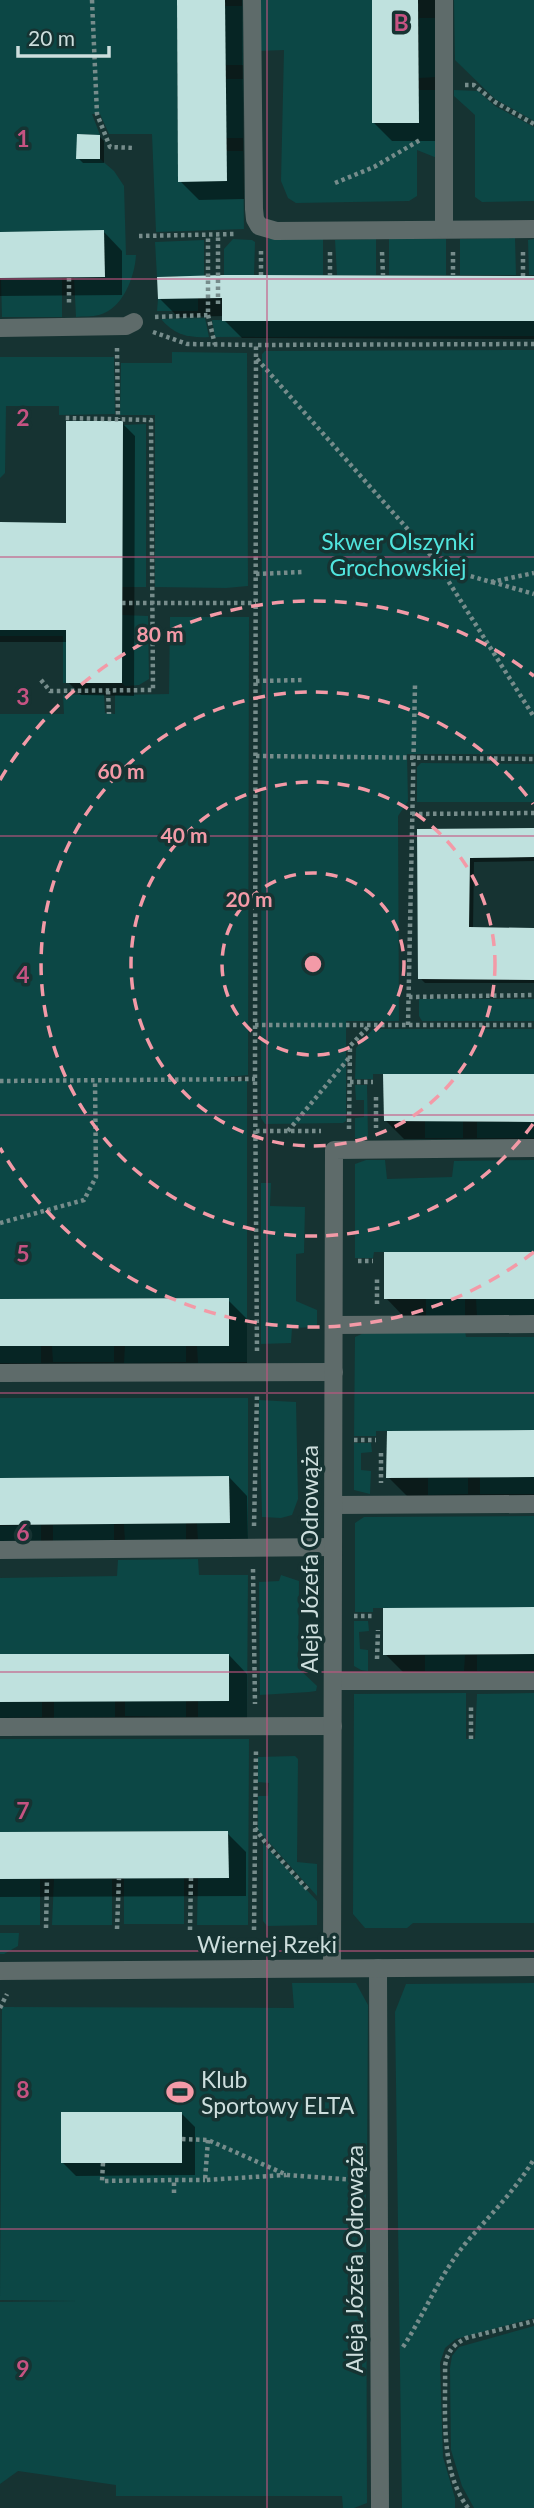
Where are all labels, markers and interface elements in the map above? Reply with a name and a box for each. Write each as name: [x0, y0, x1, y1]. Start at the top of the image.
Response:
text: B: [393, 8, 409, 36]
scale bar: [18, 14, 108, 58]
text: 20 m: [28, 25, 75, 50]
text: 1: [16, 124, 30, 152]
text: 2: [16, 403, 30, 431]
park label: Skwer Olszynki Grochowskiej: [321, 527, 475, 581]
text: 80 m: [136, 621, 184, 646]
text: 3: [16, 682, 30, 710]
text: 60 m: [97, 758, 145, 783]
text: 40 m: [160, 822, 208, 847]
text: 20 m: [225, 886, 273, 911]
centre of rings: [301, 952, 325, 976]
text: 4: [16, 960, 30, 988]
text: 5: [16, 1239, 30, 1267]
street label: Aleja Józefa Odrowąża: [295, 1445, 323, 1673]
text: 6: [16, 1518, 30, 1546]
text: 7: [16, 1796, 30, 1824]
street label: Wiernej Rzeki: [197, 1930, 337, 1958]
place label: Klub Sportowy ELTA: [201, 2065, 355, 2119]
text: 8: [16, 2075, 30, 2103]
sports icon: Klub Sportowy ELTA: [165, 2077, 195, 2107]
street label: Aleja Józefa Odrowąża: [340, 2145, 368, 2373]
text: 9: [16, 2354, 30, 2382]

